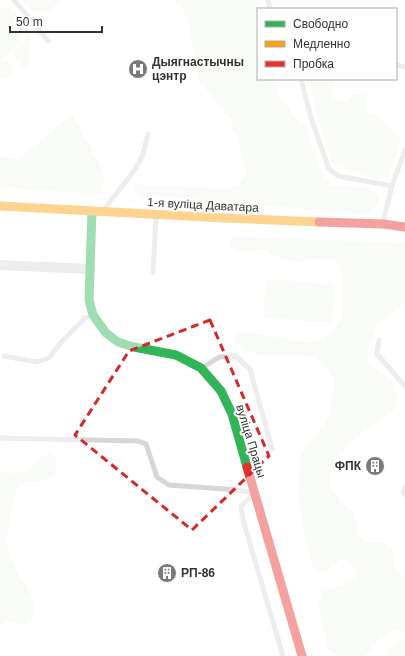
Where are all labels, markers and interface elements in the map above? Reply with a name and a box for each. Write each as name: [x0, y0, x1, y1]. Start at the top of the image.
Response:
scale bar: [10, 8, 102, 34]
legend: [257, 8, 397, 80]
text: 50 m: [16, 15, 43, 29]
text: Свободно: [293, 17, 348, 31]
text: Медленно: [293, 37, 350, 51]
place label: Дыягнастычны цэнтр: [152, 55, 244, 83]
text: Пробка: [293, 57, 334, 71]
hospital icon: Дыягнастычны цэнтр: [127, 58, 149, 80]
street label: 1-я вуліца Даватара: [147, 195, 259, 215]
street label: вуліца Працы: [233, 403, 269, 479]
building icon: ФПК: [364, 455, 386, 477]
place label: ФПК: [335, 459, 362, 473]
building icon: РП-86: [156, 562, 178, 584]
place label: РП-86: [181, 566, 215, 580]

